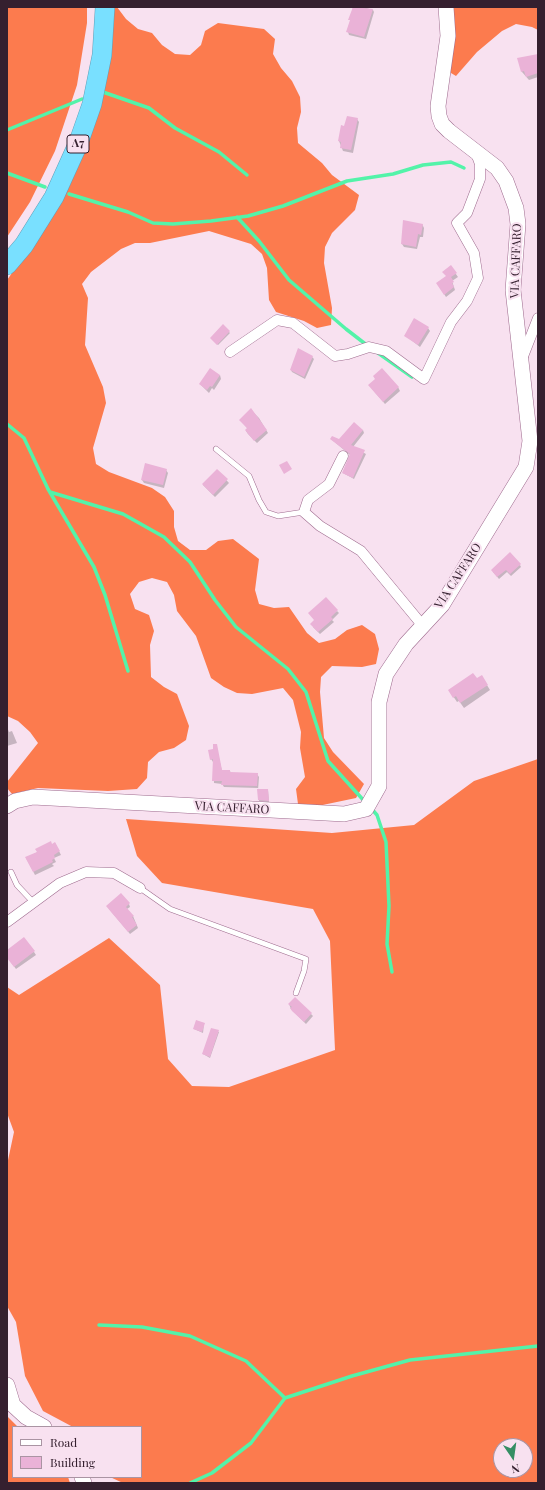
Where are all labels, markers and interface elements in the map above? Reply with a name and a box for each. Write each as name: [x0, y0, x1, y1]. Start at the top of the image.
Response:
road number: A7: [67, 135, 89, 153]
street label: VIA CAFFARO: [507, 223, 525, 299]
street label: VIA CAFFARO: [432, 541, 484, 611]
street label: VIA CAFFARO: [194, 799, 270, 817]
legend: [12, 1426, 142, 1478]
text: Road: [50, 1434, 77, 1450]
north arrow: [493, 1438, 533, 1478]
text: Building: [50, 1454, 95, 1470]
text: N: [510, 1461, 521, 1477]

